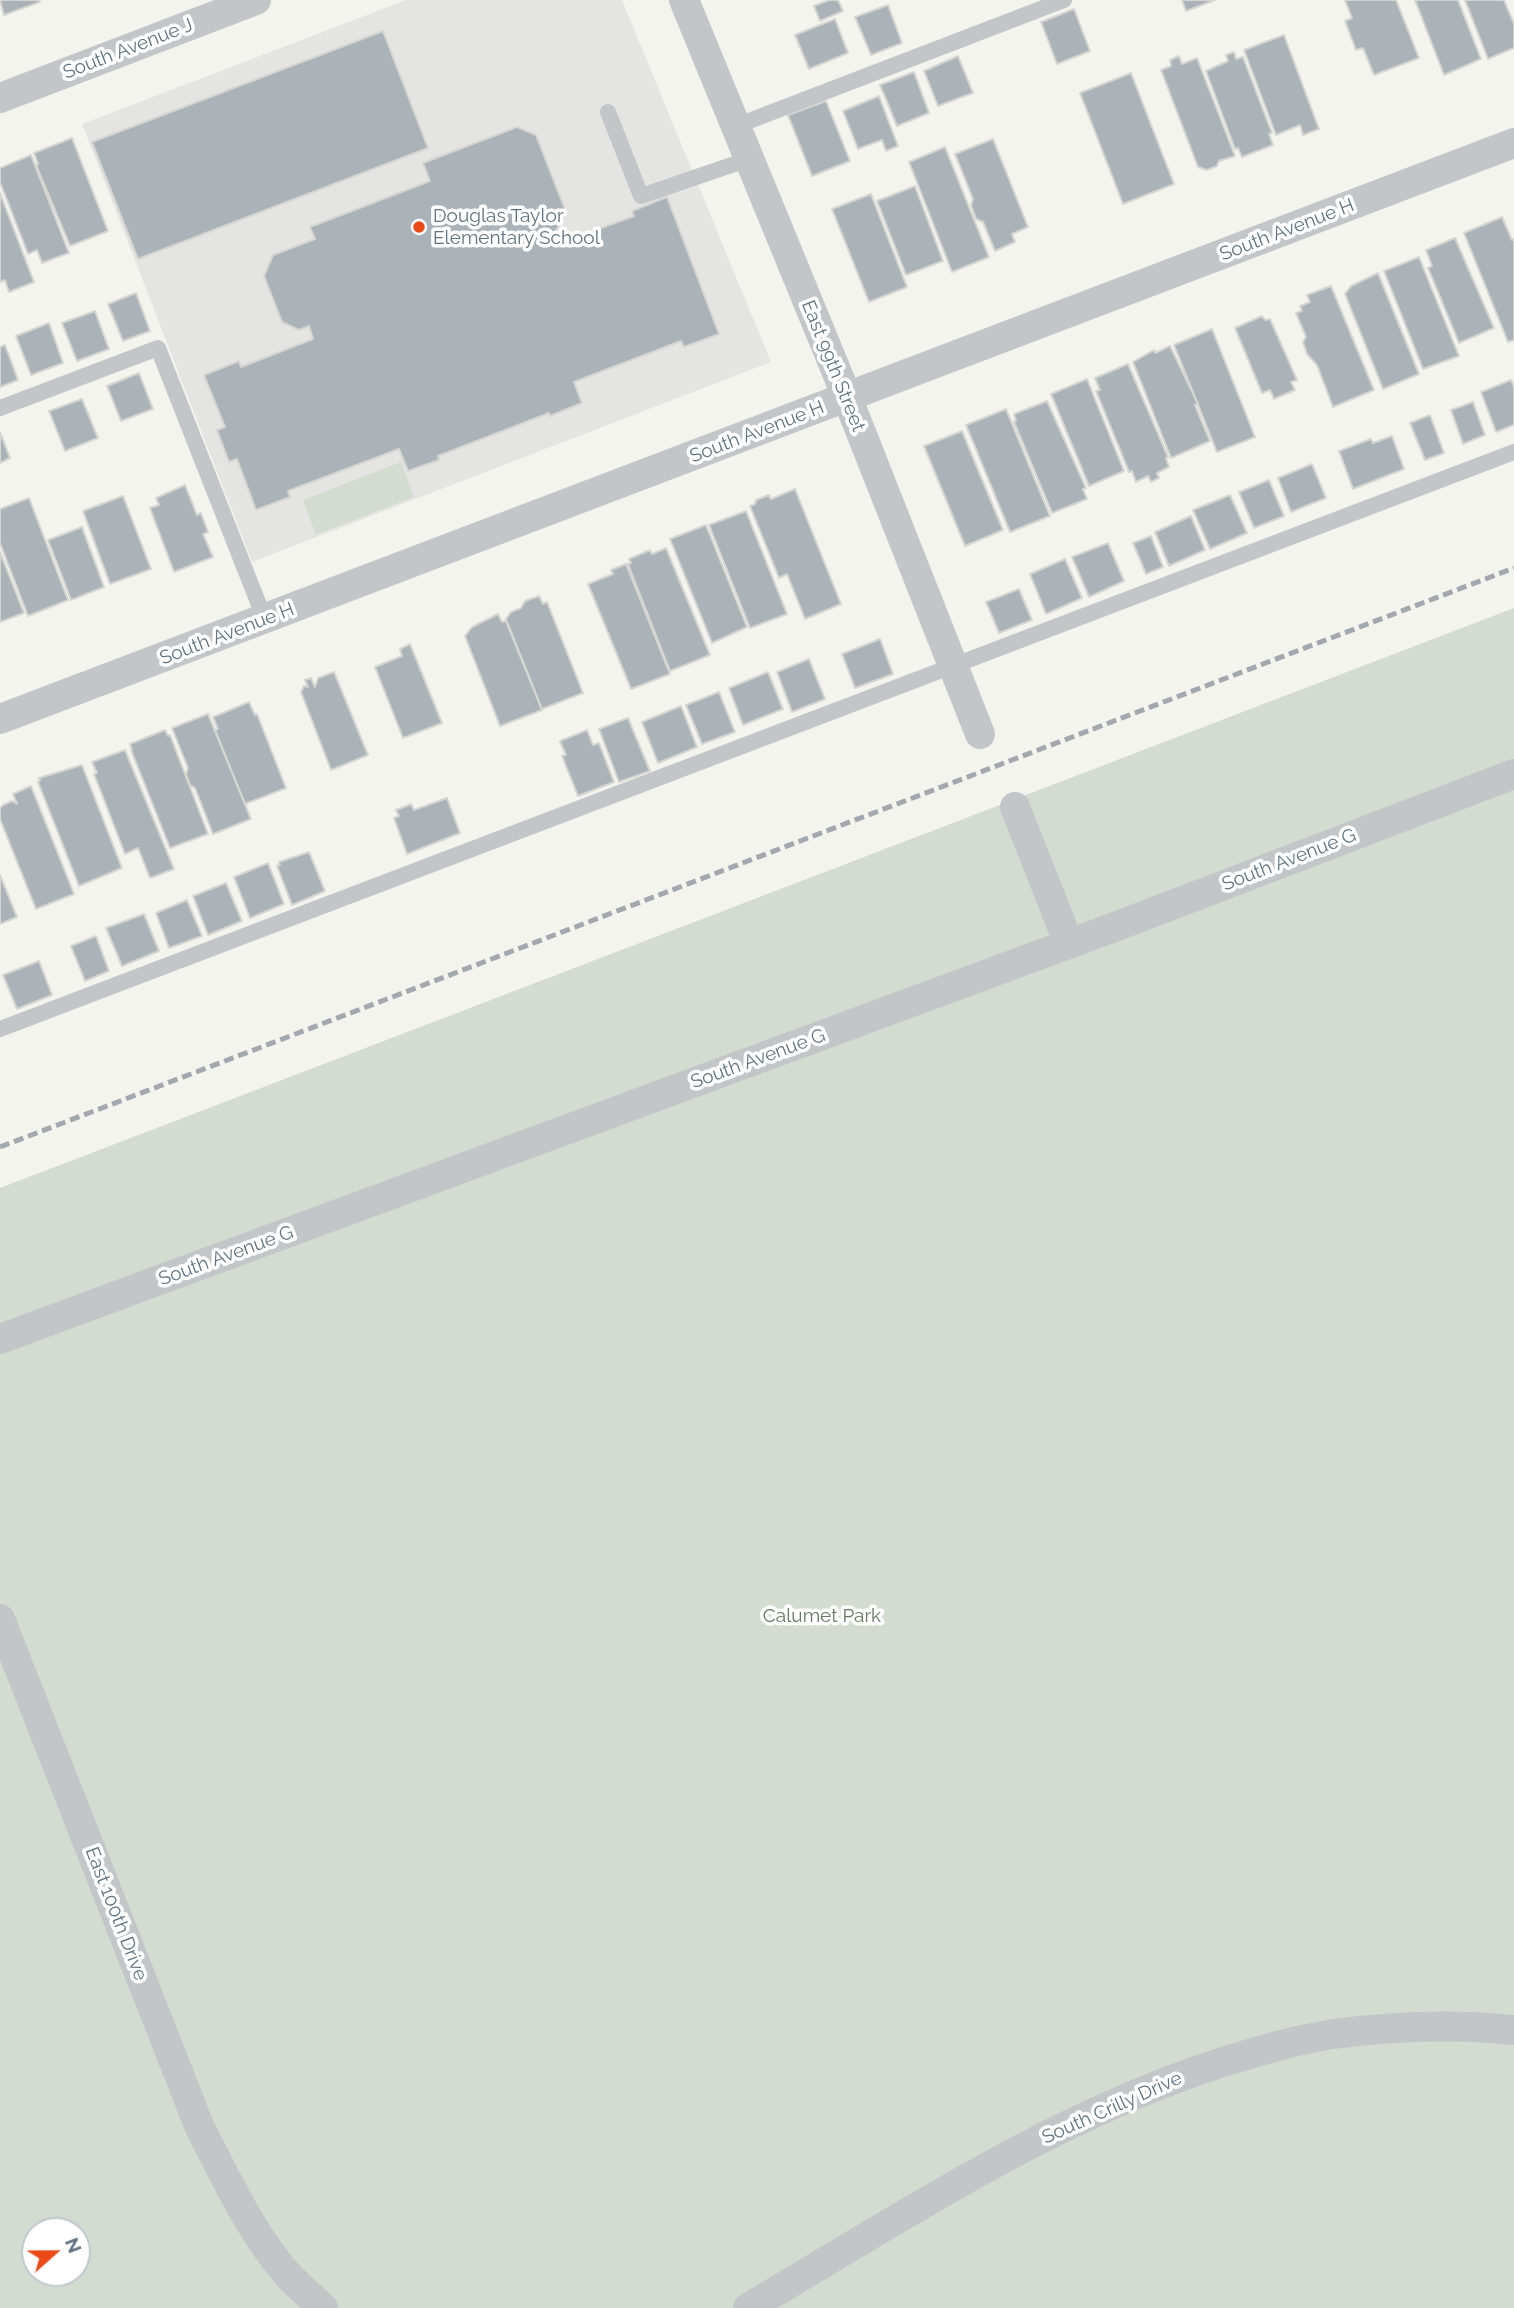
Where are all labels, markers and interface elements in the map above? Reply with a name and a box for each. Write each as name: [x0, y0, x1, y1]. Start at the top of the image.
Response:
street label: South Avenue J: [60, 14, 196, 84]
street label: South Avenue H: [1217, 194, 1357, 266]
place label: Douglas Taylor Elementary School: [433, 205, 600, 249]
marker: Douglas Taylor Elementary School: [411, 219, 427, 235]
street label: East 99th Street: [796, 297, 870, 435]
street label: South Avenue H: [687, 396, 827, 468]
street label: South Avenue H: [157, 598, 297, 670]
street label: South Avenue G: [1219, 824, 1359, 896]
street label: South Avenue G: [688, 1024, 828, 1094]
street label: South Avenue G: [156, 1221, 296, 1291]
park label: Calumet Park: [763, 1605, 881, 1627]
street label: East 100th Drive: [80, 1844, 152, 1984]
street label: South Crilly Drive: [1039, 2067, 1185, 2149]
north arrow: [21, 2217, 91, 2287]
text: N: [61, 2234, 87, 2256]

